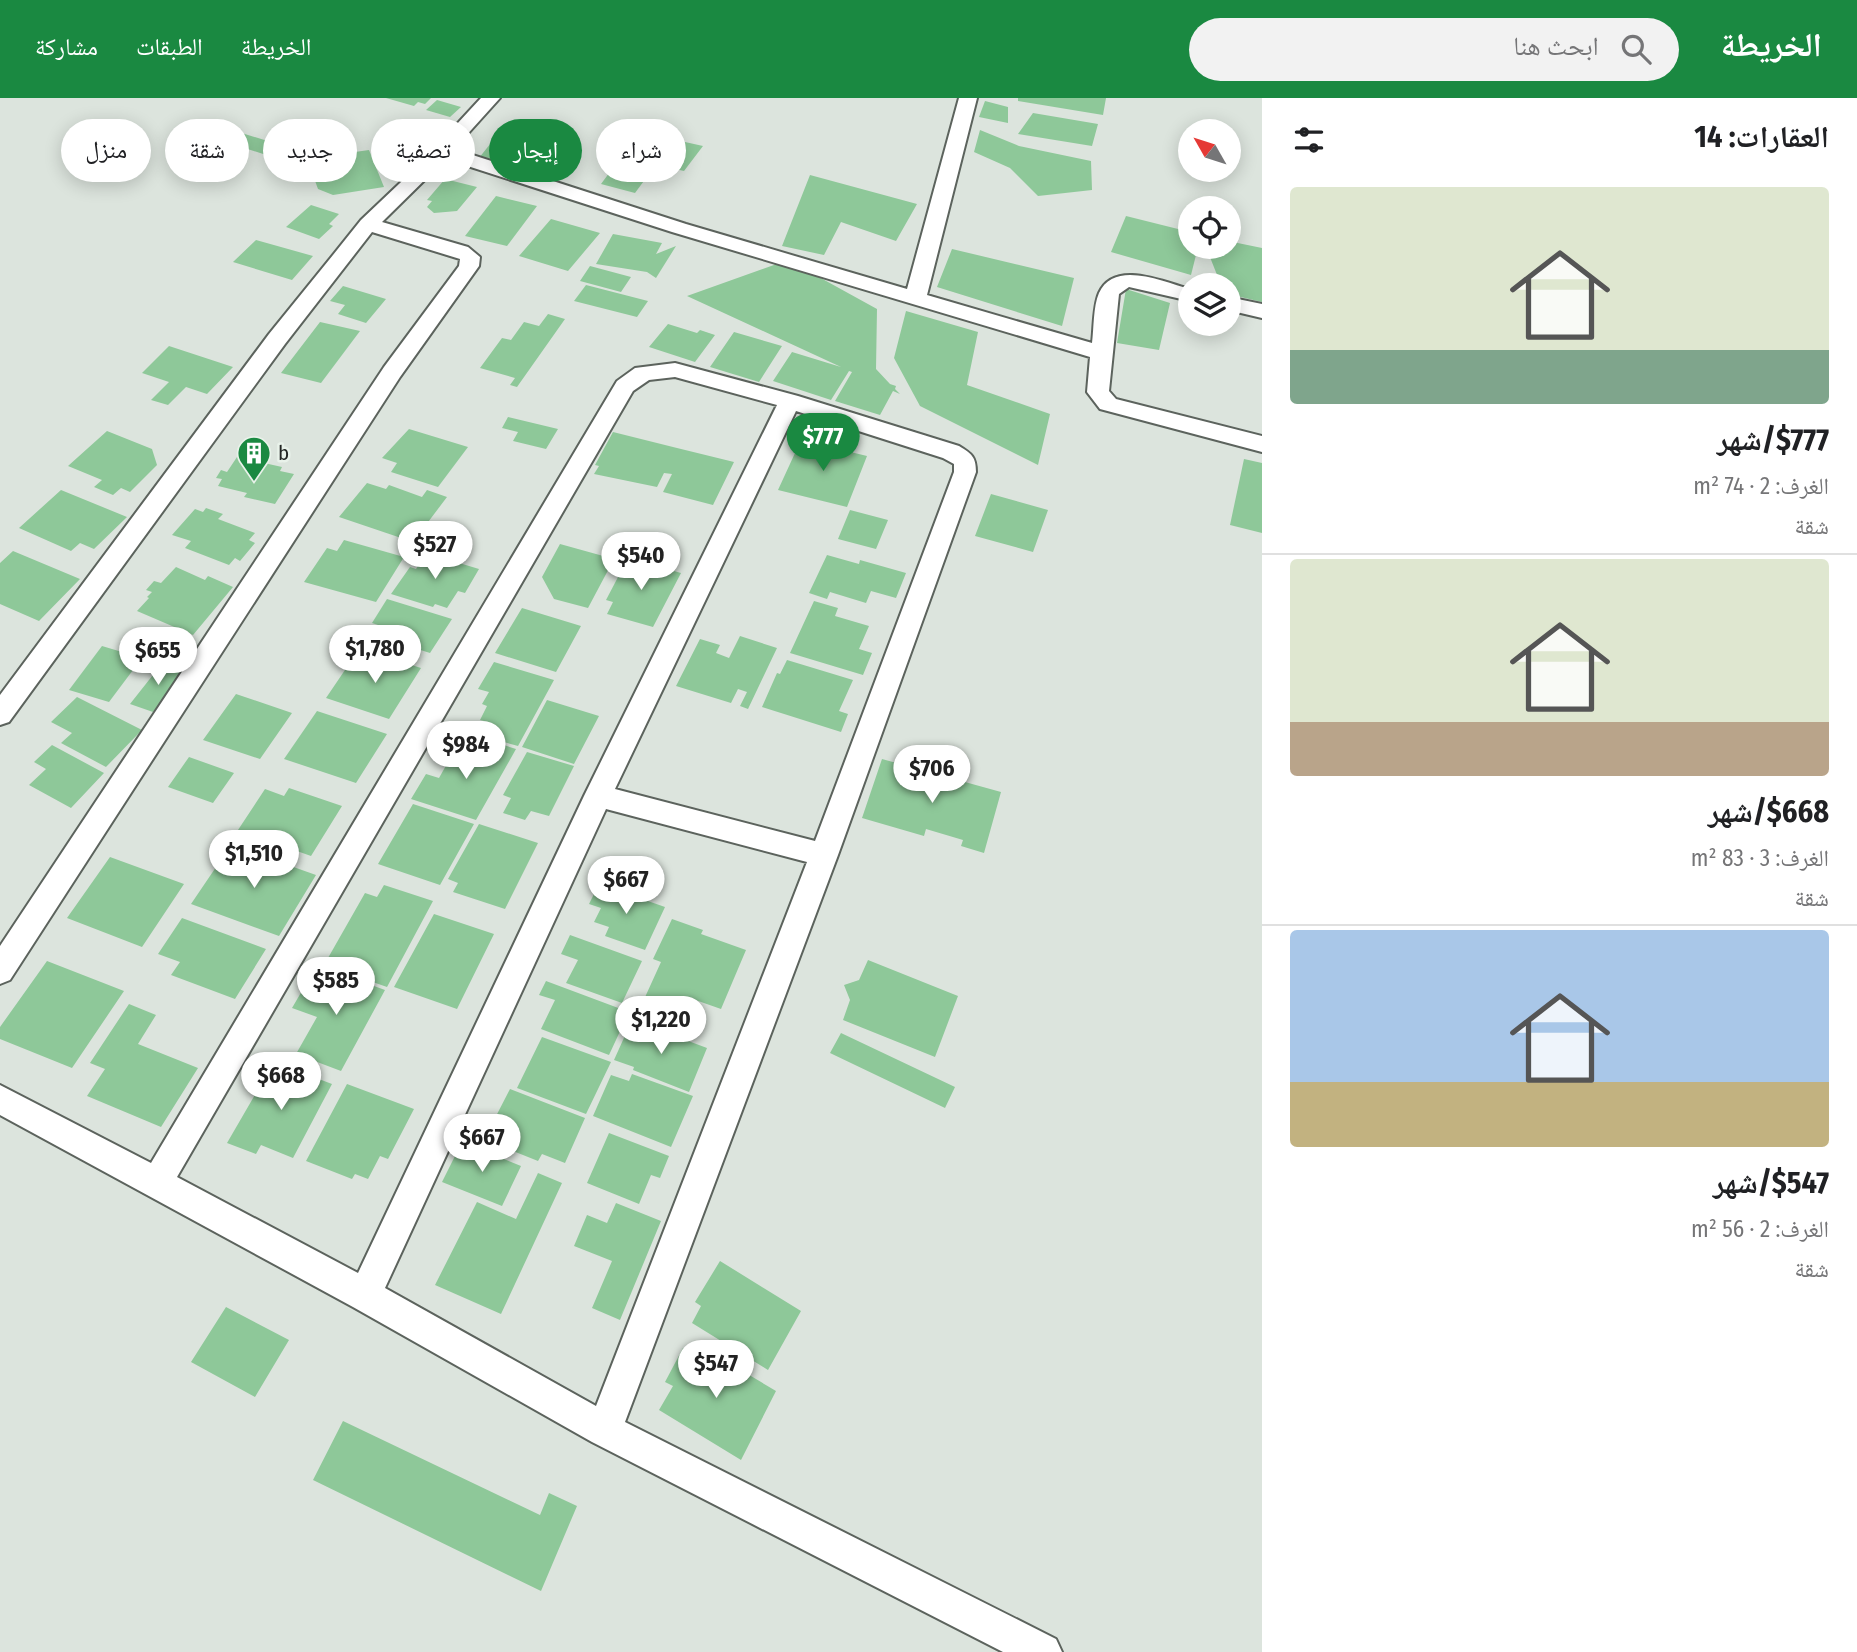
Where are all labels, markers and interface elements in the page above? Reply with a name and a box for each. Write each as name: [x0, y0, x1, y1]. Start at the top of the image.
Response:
search box: [1189, 18, 1679, 81]
text: الخريطة: [1721, 25, 1822, 65]
icon: search: [1617, 30, 1655, 68]
text: ابحث هنا: [1513, 31, 1599, 62]
text: مشاركة: [35, 33, 98, 61]
text: الطبقات: [136, 33, 203, 61]
text: الخريطة: [241, 33, 311, 61]
chip: منزل: [61, 119, 151, 182]
chip: شقة: [165, 119, 249, 182]
chip: جديد: [263, 119, 357, 182]
chip: تصفية: [371, 119, 475, 182]
chip: إيجار: [489, 119, 582, 182]
chip: شراء: [596, 119, 686, 182]
north arrow: [1178, 119, 1241, 182]
map controls: [1178, 119, 1241, 336]
text: العقارات: 14: [1694, 119, 1829, 155]
icon: filters: [1290, 121, 1328, 159]
button: locate: [1178, 196, 1241, 259]
icon: home: [1497, 232, 1623, 358]
button: layers: [1178, 273, 1241, 336]
pin: $777: [782, 414, 864, 473]
text: $777: [803, 422, 843, 450]
text: $777/شهر: [1717, 422, 1829, 458]
building icon: b: [235, 434, 273, 483]
place label: b: [278, 440, 289, 466]
text: الغرف: 2 · 74 m²: [1693, 472, 1829, 500]
text: شقة: [1795, 512, 1829, 540]
pin: $527: [394, 522, 476, 581]
text: $527: [414, 530, 456, 558]
pin: $540: [600, 532, 682, 592]
text: $540: [617, 541, 665, 569]
icon: home: [1497, 604, 1623, 730]
pin: $1,780: [318, 626, 432, 685]
pin: $655: [117, 628, 199, 687]
text: $1,780: [345, 634, 405, 662]
text: $655: [135, 636, 181, 664]
pin: $984: [425, 722, 507, 781]
text: $984: [443, 730, 489, 758]
pin: $706: [891, 746, 973, 805]
text: $706: [909, 754, 955, 782]
text: $668/شهر: [1708, 794, 1829, 830]
pin: $1,510: [197, 830, 311, 890]
text: $1,510: [225, 839, 283, 867]
text: الغرف: 3 · 83 m²: [1691, 844, 1829, 872]
pin: $667: [585, 856, 667, 916]
text: $667: [604, 865, 648, 893]
text: شقة: [1795, 884, 1829, 912]
pin: $585: [295, 958, 377, 1017]
text: $585: [313, 966, 359, 994]
icon: home: [1497, 975, 1623, 1101]
pin: $1,220: [604, 996, 718, 1056]
text: $1,220: [631, 1005, 691, 1033]
pin: $668: [240, 1052, 322, 1112]
text: $668: [257, 1061, 305, 1089]
pin: $667: [441, 1114, 523, 1174]
text: $667: [460, 1123, 504, 1151]
text: $547/شهر: [1713, 1165, 1829, 1201]
text: الغرف: 2 · 56 m²: [1691, 1215, 1829, 1243]
text: شقة: [1795, 1255, 1829, 1283]
pin: $547: [675, 1340, 757, 1400]
text: $547: [694, 1349, 738, 1377]

